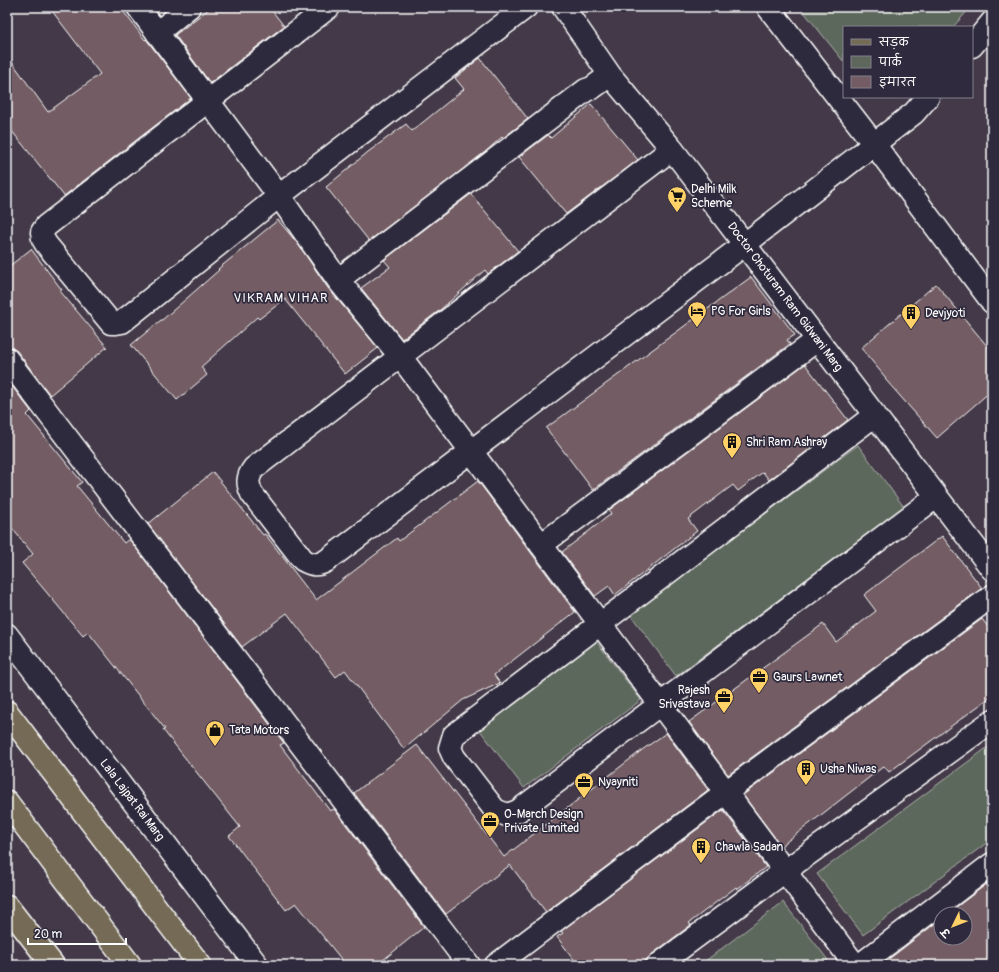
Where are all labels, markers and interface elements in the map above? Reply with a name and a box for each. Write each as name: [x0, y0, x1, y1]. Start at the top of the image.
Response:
legend: [843, 26, 973, 98]
text: सड़क: [878, 35, 910, 50]
text: पार्क: [878, 52, 903, 70]
text: इमारत: [879, 75, 917, 90]
place label: Delhi Milk Scheme: [691, 182, 736, 211]
supermarket icon: Delhi Milk Scheme: [666, 185, 688, 213]
street label: Doctor Choturam Ram Gidwani Marg: [724, 219, 846, 375]
district label: VIKRAM VIHAR: [233, 290, 329, 306]
hotel icon: PG For Girls: [686, 300, 708, 328]
building icon: Devjyoti: [900, 302, 922, 330]
place label: PG For Girls: [711, 304, 771, 319]
place label: Devjyoti: [925, 306, 965, 321]
building icon: Shri Ram Ashray: [721, 431, 743, 459]
place label: Shri Ram Ashray: [746, 435, 827, 450]
office icon: Gaurs Lawnet: [748, 666, 770, 694]
place label: Gaurs Lawnet: [773, 670, 843, 685]
place label: Rajesh Srivastava: [658, 683, 710, 712]
office icon: Rajesh Srivastava: [713, 686, 735, 714]
shop icon: Tata Motors: [204, 719, 226, 747]
place label: Tata Motors: [229, 723, 290, 738]
street label: Lala Lajpat Rai Marg: [96, 756, 168, 844]
building icon: Usha Niwas: [795, 758, 817, 786]
place label: Usha Niwas: [820, 762, 877, 777]
office icon: Nyayniti: [573, 771, 595, 799]
place label: Nyayniti: [598, 775, 638, 790]
place label: O-March Design Private Limited: [504, 807, 584, 836]
office icon: O-March Design Private Limited: [479, 810, 501, 838]
building icon: Chawla Sadan: [690, 836, 712, 864]
place label: Chawla Sadan: [715, 840, 783, 855]
north arrow: [933, 906, 973, 946]
scale bar: [28, 920, 126, 946]
text: उ: [938, 924, 954, 940]
text: 20 m: [34, 927, 63, 942]

